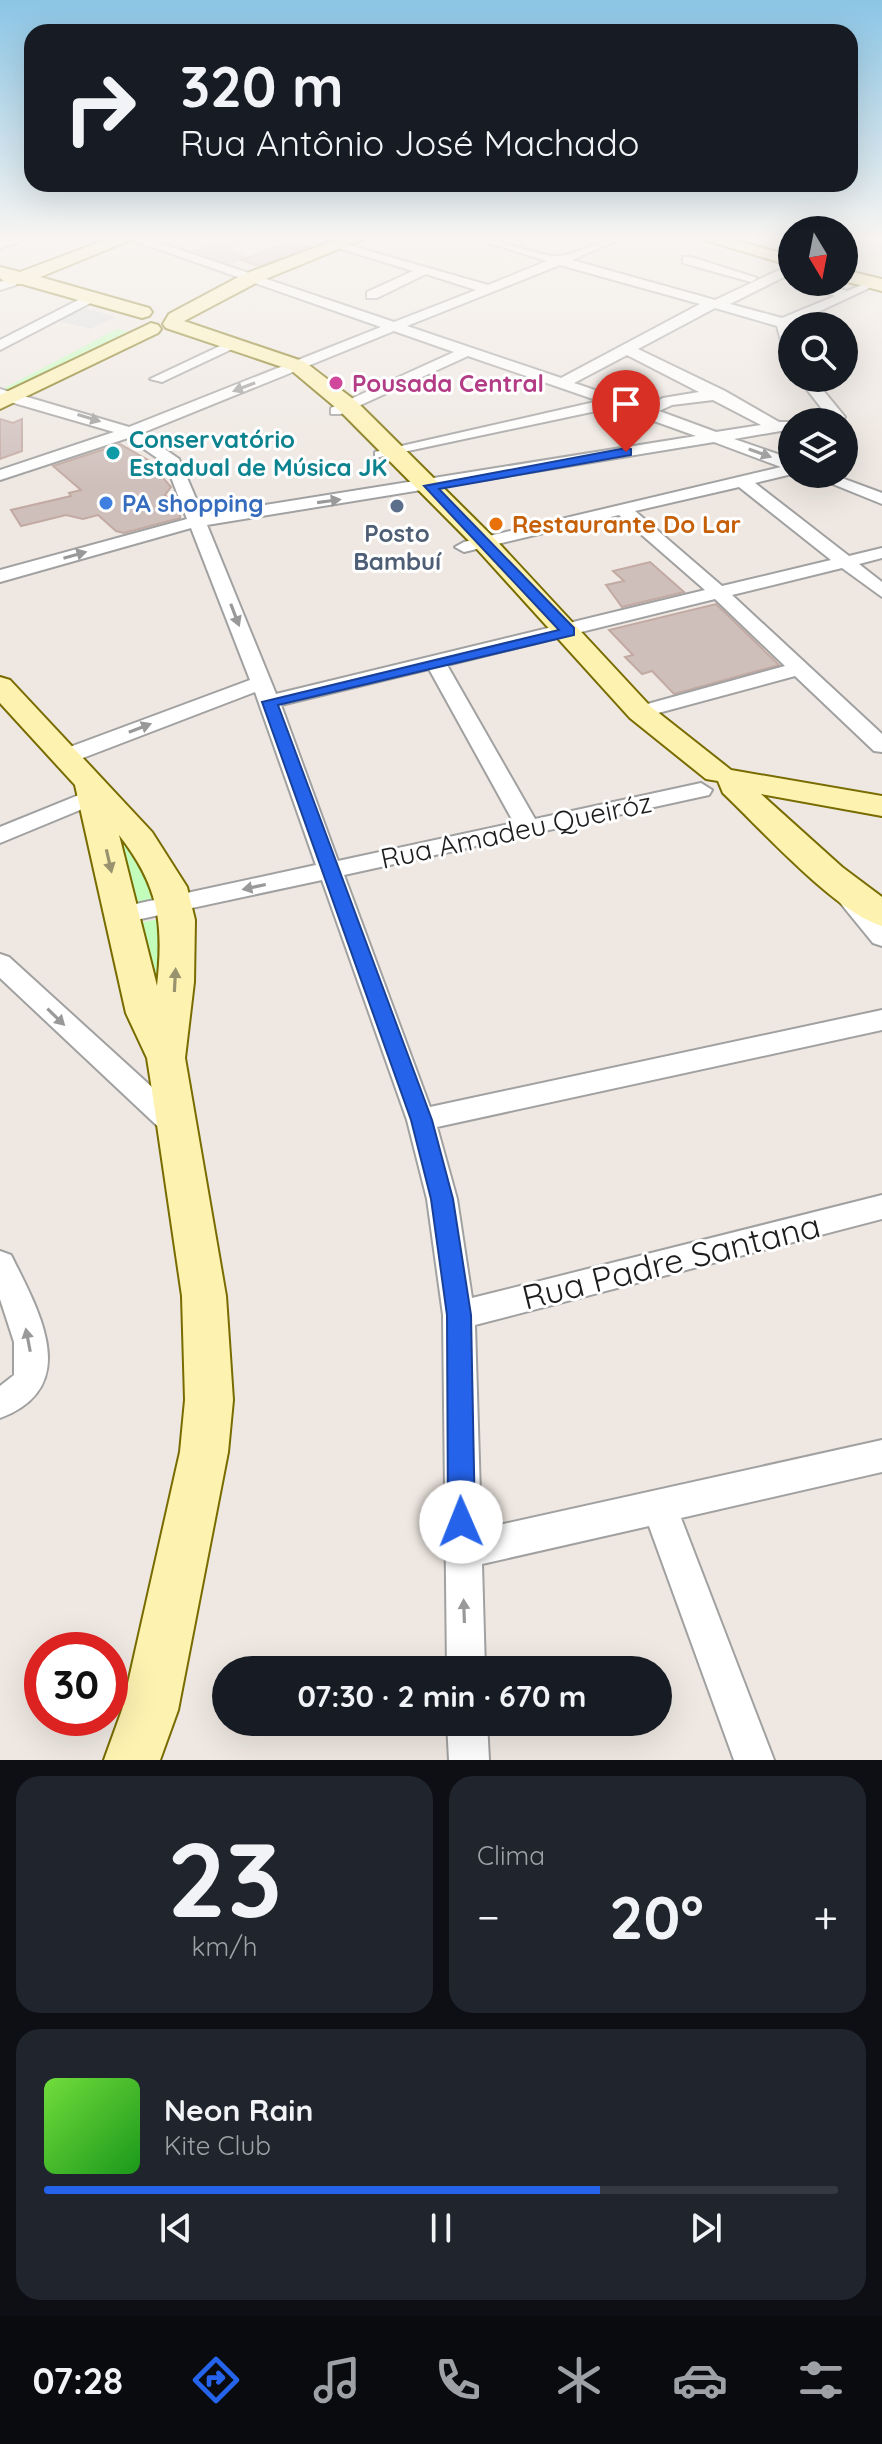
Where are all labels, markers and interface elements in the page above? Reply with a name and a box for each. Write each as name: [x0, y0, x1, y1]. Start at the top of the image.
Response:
text: 320 m: [180, 51, 344, 121]
icon: right: [48, 56, 152, 160]
text: Rua Antônio José Machado: [180, 120, 639, 165]
north arrow: [778, 216, 858, 296]
map controls: [778, 216, 858, 488]
button: search: [778, 312, 858, 392]
place label: Pousada Central: [352, 368, 544, 398]
pin: [592, 370, 660, 452]
marker: Pousada Central: [327, 374, 345, 392]
one-way arrow: [232, 381, 256, 394]
icon: arrive: [604, 382, 648, 426]
button: layers: [778, 408, 858, 488]
one-way arrow: [78, 413, 102, 425]
place label: Conservatório Estadual de Música JK: [129, 424, 387, 482]
marker: Conservatório Estadual de Música JK: [104, 444, 122, 462]
one-way arrow: [748, 447, 772, 460]
place label: PA shopping: [122, 488, 264, 518]
marker: PA shopping: [97, 494, 115, 512]
one-way arrow: [317, 495, 342, 507]
marker: Posto Bambuí: [388, 497, 406, 515]
place label: Restaurante Do Lar: [512, 509, 741, 539]
marker: Restaurante Do Lar: [487, 515, 505, 533]
place label: Posto Bambuí: [353, 518, 442, 576]
one-way arrow: [64, 548, 88, 561]
one-way arrow: [229, 603, 242, 627]
one-way arrow: [128, 721, 152, 734]
street label: Rua Amadeu Queiróz: [377, 784, 655, 876]
one-way arrow: [103, 849, 116, 874]
one-way arrow: [241, 881, 266, 894]
one-way arrow: [169, 967, 182, 992]
one-way arrow: [46, 1007, 65, 1025]
street label: Rua Padre Santana: [518, 1203, 824, 1319]
one-way arrow: [22, 1327, 34, 1352]
position arrow: [419, 1480, 503, 1564]
one-way arrow: [457, 1598, 470, 1623]
speed limit sign: 30: [24, 1632, 128, 1736]
text: 07:30 · 2 min · 670 m: [298, 1677, 586, 1715]
text: 23: [167, 1813, 282, 1943]
text: Clima: [477, 1839, 545, 1872]
text: 20°: [609, 1879, 704, 1954]
text: −: [477, 1889, 500, 1944]
text: +: [813, 1889, 838, 1944]
text: km/h: [192, 1930, 257, 1963]
text: Neon Rain: [164, 2091, 313, 2129]
text: Kite Club: [164, 2129, 271, 2162]
icon: previous: [154, 2206, 198, 2250]
icon: pause: [419, 2206, 463, 2250]
icon: next: [684, 2206, 728, 2250]
icon: directions: [188, 2352, 244, 2408]
icon: music: [309, 2352, 365, 2408]
icon: phone: [430, 2352, 486, 2408]
icon: climate: [551, 2352, 607, 2408]
icon: car: [672, 2352, 728, 2408]
icon: filters: [793, 2352, 849, 2408]
text: 07:28: [33, 2358, 123, 2403]

